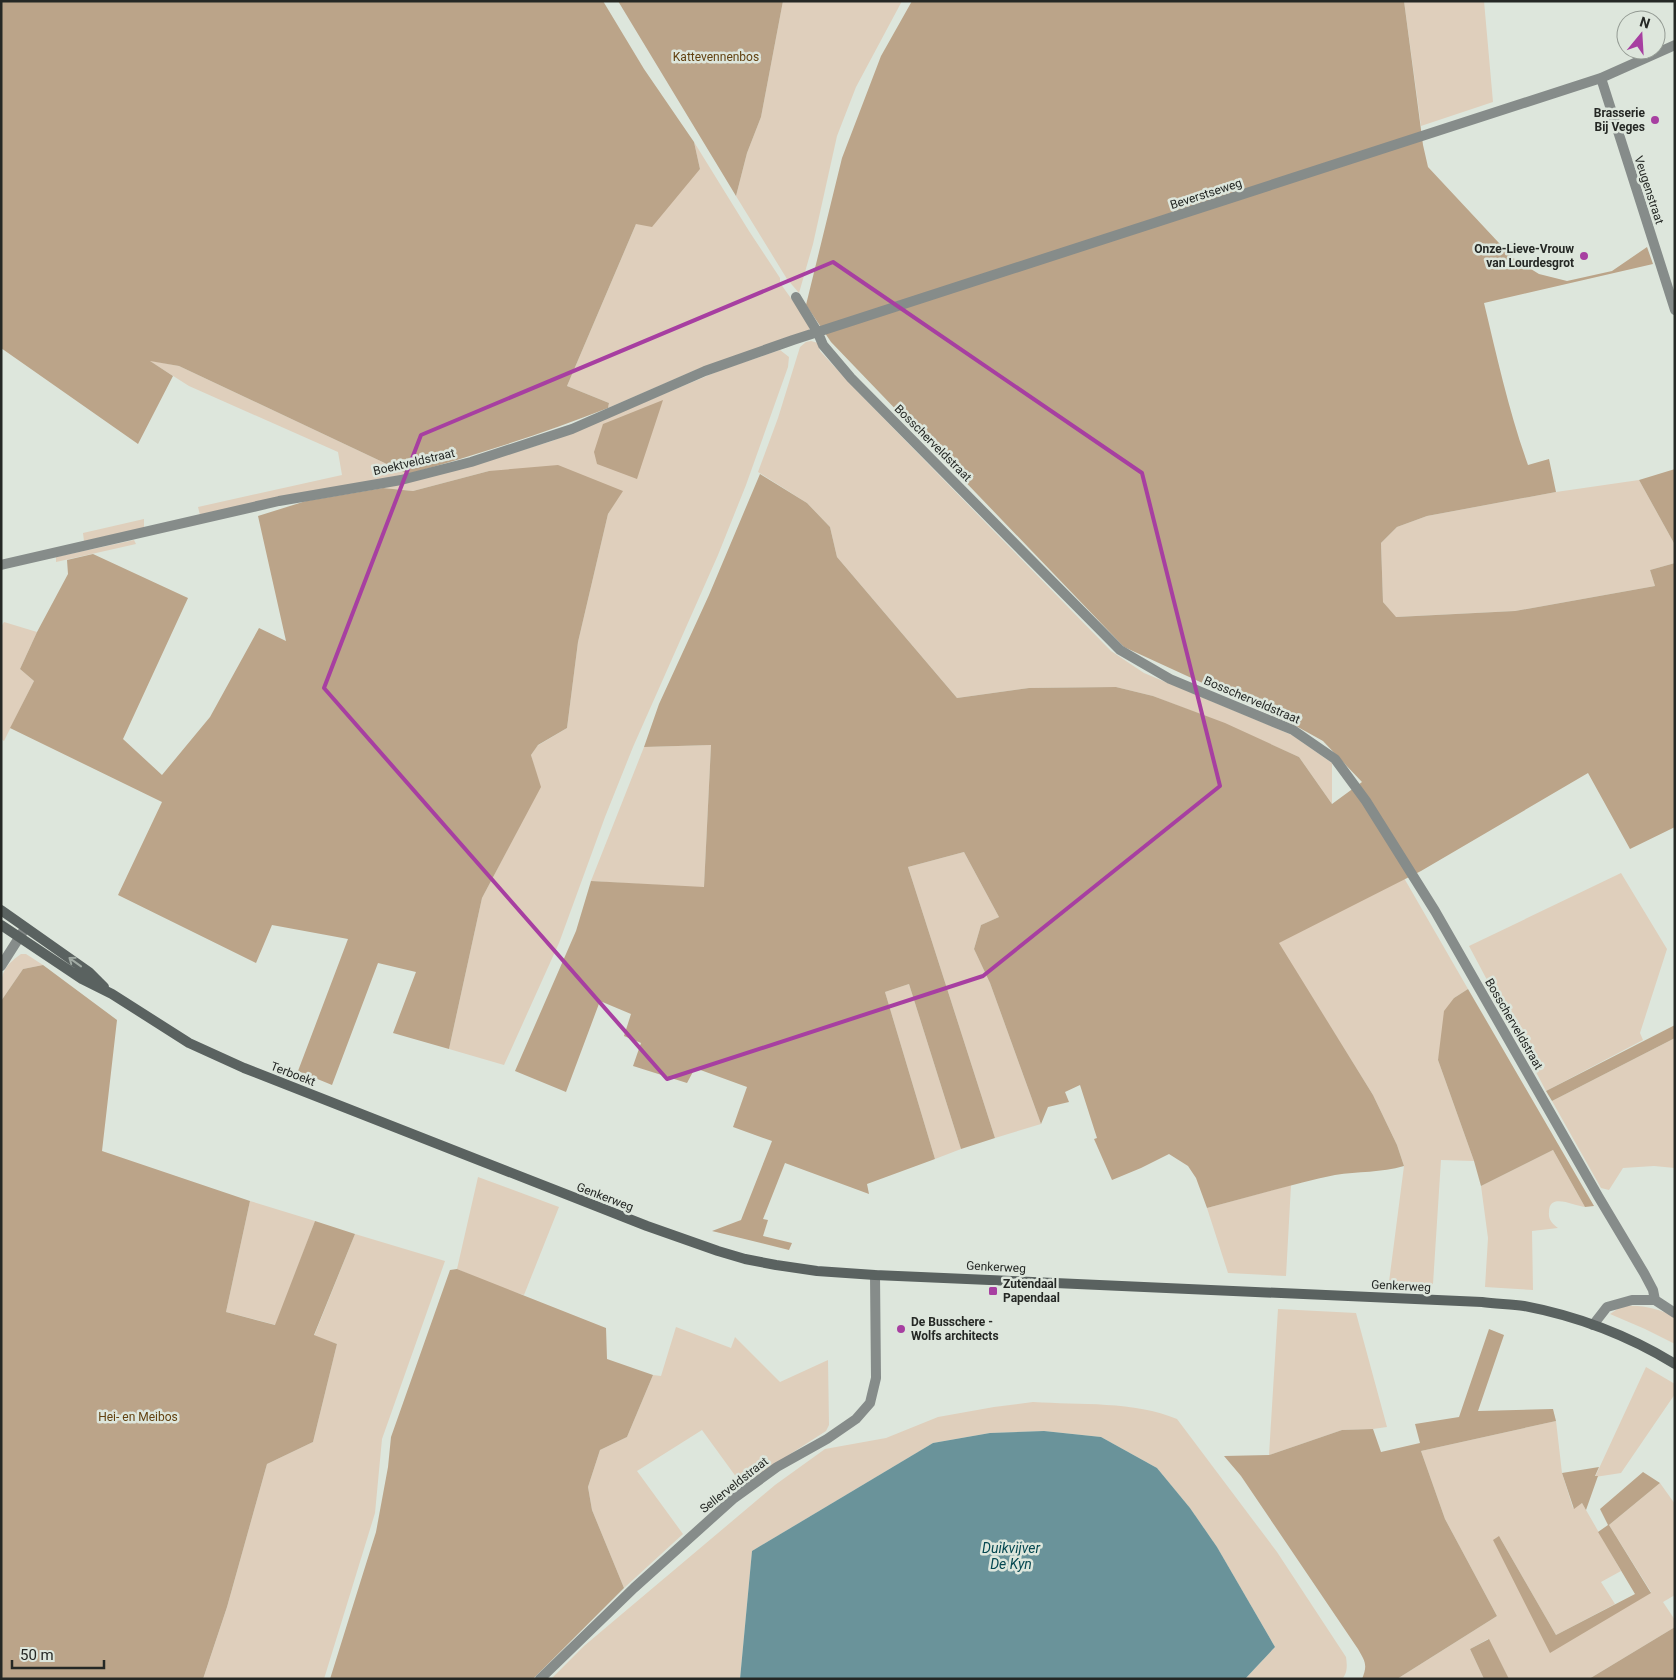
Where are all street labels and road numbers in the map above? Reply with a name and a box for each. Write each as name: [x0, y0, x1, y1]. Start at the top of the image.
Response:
street label: Veugenstraat: [1631, 154, 1667, 226]
street label: Beverstseweg: [1168, 176, 1244, 212]
street label: Bosscherveldstraat: [892, 402, 974, 484]
street label: Boektveldstraat: [372, 446, 456, 478]
street label: Bosscherveldstraat: [1202, 673, 1302, 727]
street label: Bosscherveldstraat: [1482, 976, 1546, 1072]
street label: Terboekt: [269, 1059, 317, 1089]
street label: Genkerweg: [575, 1180, 635, 1214]
street label: Genkerweg: [966, 1258, 1026, 1276]
street label: Genkerweg: [1371, 1277, 1431, 1295]
street label: Sellerveldstraat: [697, 1454, 771, 1516]

